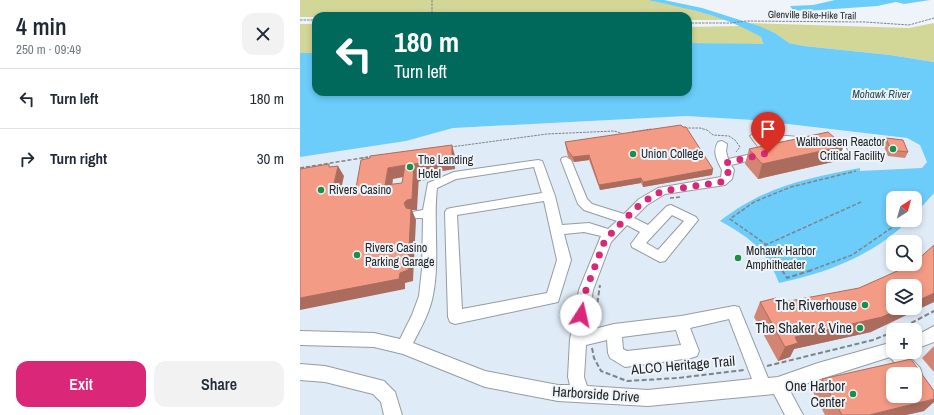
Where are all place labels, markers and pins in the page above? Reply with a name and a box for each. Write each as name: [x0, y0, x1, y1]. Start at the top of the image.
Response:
pin: [751, 112, 785, 153]
place label: Walthousen Reactor Critical Facility: [796, 134, 886, 164]
marker: Walthousen Reactor Critical Facility: [888, 144, 898, 154]
place label: Union College: [641, 146, 703, 162]
marker: Union College: [628, 149, 638, 159]
place label: The Landing Hotel: [418, 152, 474, 182]
marker: The Landing Hotel: [405, 162, 415, 172]
place label: Rivers Casino: [329, 182, 391, 198]
marker: Rivers Casino: [316, 185, 326, 195]
place label: Rivers Casino Parking Garage: [365, 240, 434, 270]
place label: Mohawk Harbor Amphitheater: [745, 243, 816, 273]
marker: Rivers Casino Parking Garage: [352, 250, 362, 260]
marker: Mohawk Harbor Amphitheater: [733, 253, 743, 263]
place label: The Riverhouse: [775, 296, 857, 314]
marker: The Riverhouse: [860, 300, 870, 310]
place label: The Shaker & Vine: [755, 319, 852, 337]
marker: The Shaker & Vine: [855, 323, 865, 333]
place label: One Harbor Center: [785, 377, 845, 411]
marker: One Harbor Center: [848, 389, 858, 399]

